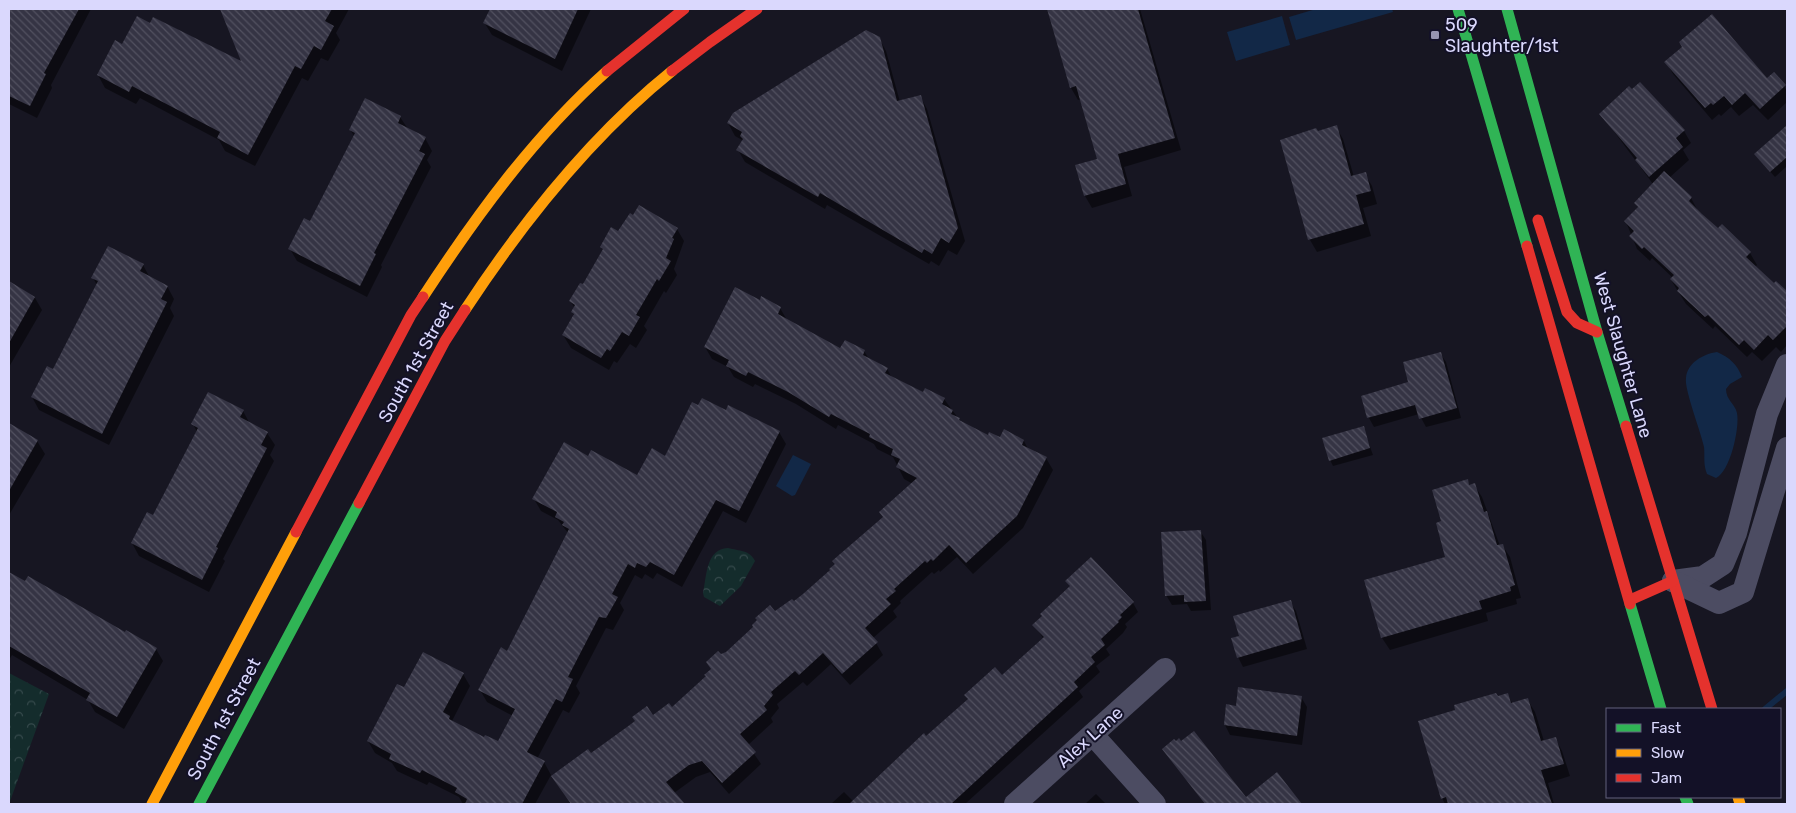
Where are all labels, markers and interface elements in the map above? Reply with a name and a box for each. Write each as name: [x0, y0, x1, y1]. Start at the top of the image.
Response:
place label: 509 Slaughter/1st: [1445, 14, 1559, 57]
marker: 509 Slaughter/1st: [1429, 29, 1441, 41]
street label: West Slaughter Lane: [1589, 269, 1657, 441]
street label: South 1st Street: [374, 298, 458, 426]
street label: South 1st Street: [183, 654, 265, 784]
street label: Alex Lane: [1052, 702, 1128, 772]
legend: [1606, 708, 1781, 798]
text: Fast: [1651, 719, 1681, 737]
text: Slow: [1651, 744, 1684, 762]
text: Jam: [1651, 769, 1682, 787]

